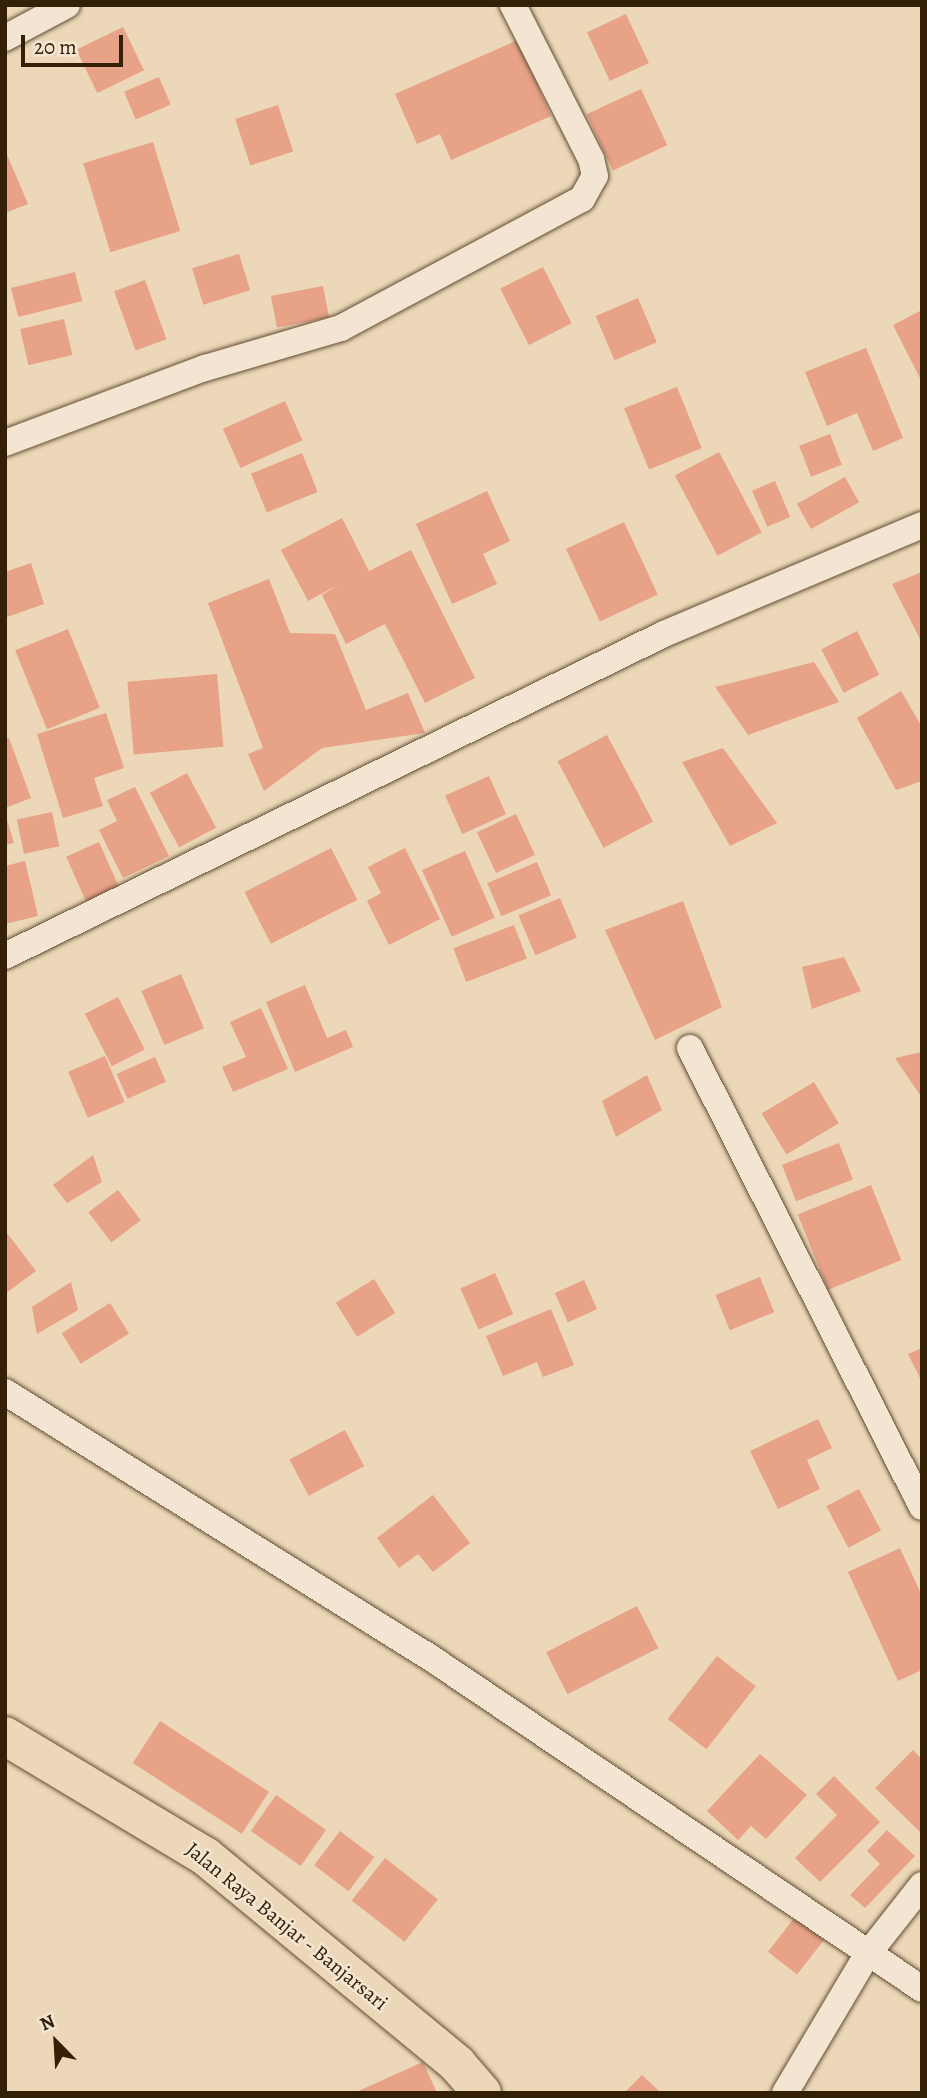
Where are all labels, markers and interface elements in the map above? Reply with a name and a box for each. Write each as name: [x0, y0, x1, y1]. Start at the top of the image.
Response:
scale bar: [24, 21, 126, 65]
text: 20 m: [34, 33, 77, 61]
street label: Jalan Raya Banjar - Banjarsari: [180, 1836, 394, 2016]
north arrow: [21, 2007, 91, 2077]
text: N: [36, 2008, 59, 2038]

